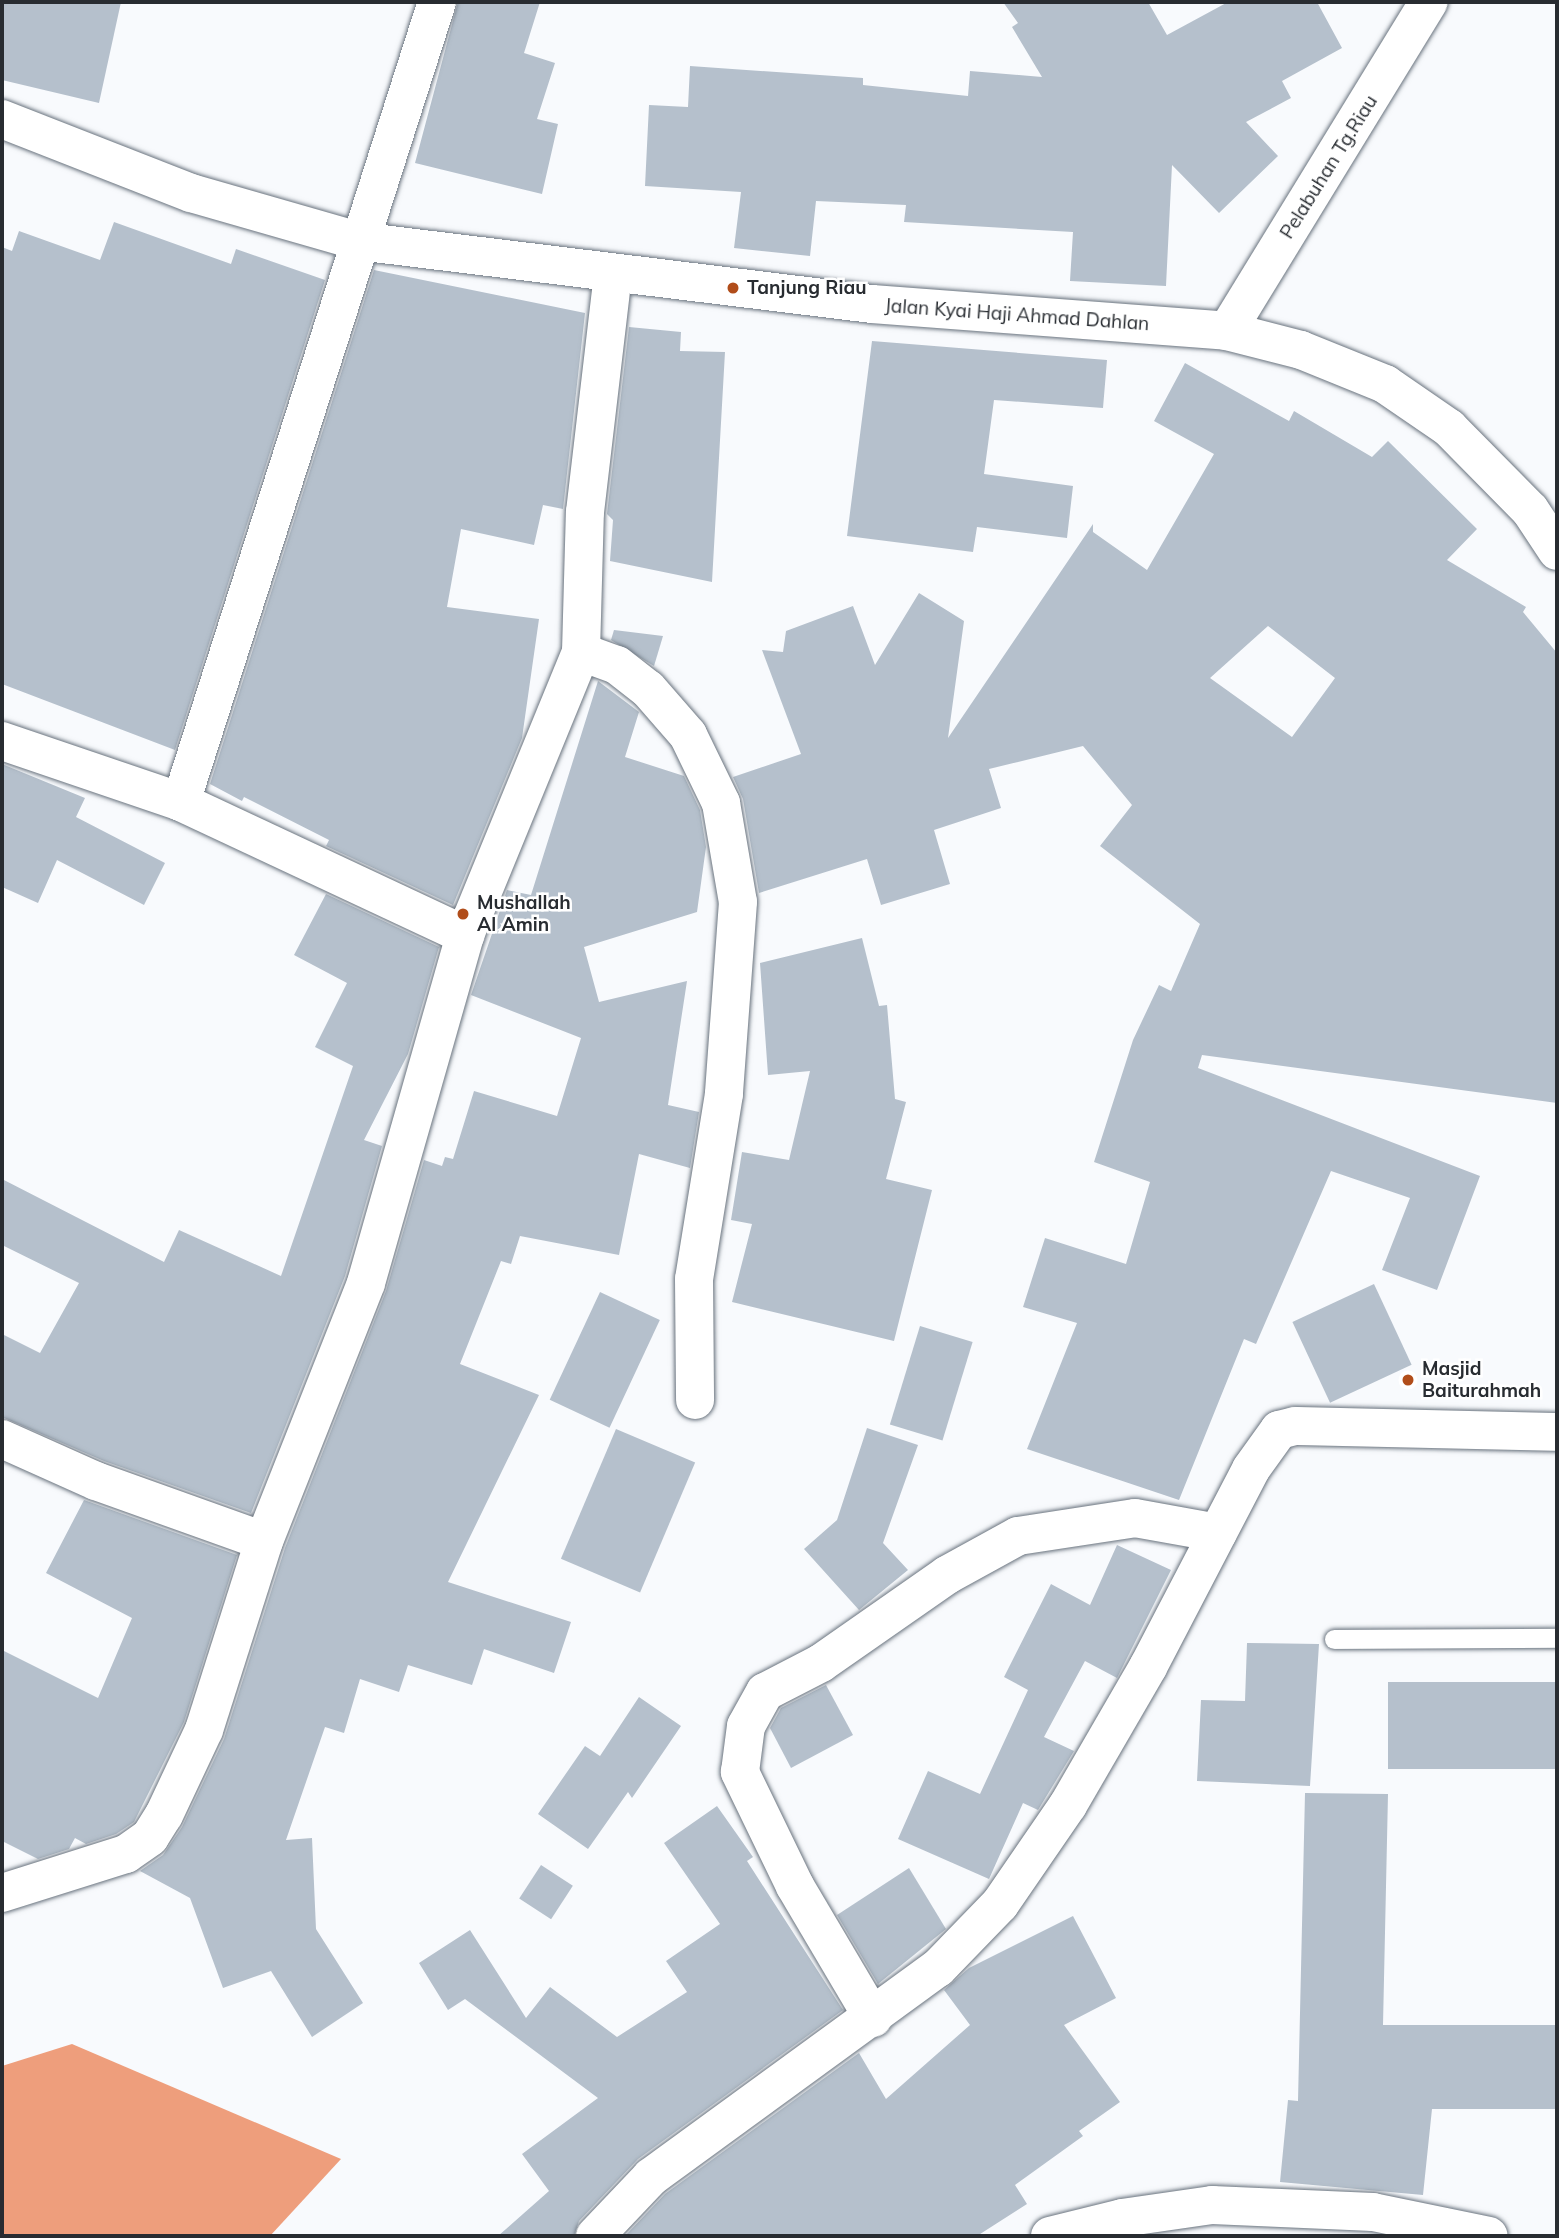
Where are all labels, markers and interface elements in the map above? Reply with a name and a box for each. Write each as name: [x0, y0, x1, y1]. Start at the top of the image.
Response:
street label: Pelabuhan Tg.Riau: [1276, 91, 1382, 243]
place label: Tanjung Riau: [747, 277, 867, 299]
marker: Tanjung Riau: [725, 280, 741, 296]
street label: Jalan Kyai Haji Ahmad Dahlan: [884, 294, 1150, 336]
place label: Mushallah Al Amin: [477, 892, 571, 936]
marker: Mushallah Al Amin: [455, 906, 471, 922]
place label: Masjid Baiturahmah: [1422, 1358, 1541, 1402]
marker: Masjid Baiturahmah: [1400, 1372, 1416, 1388]

